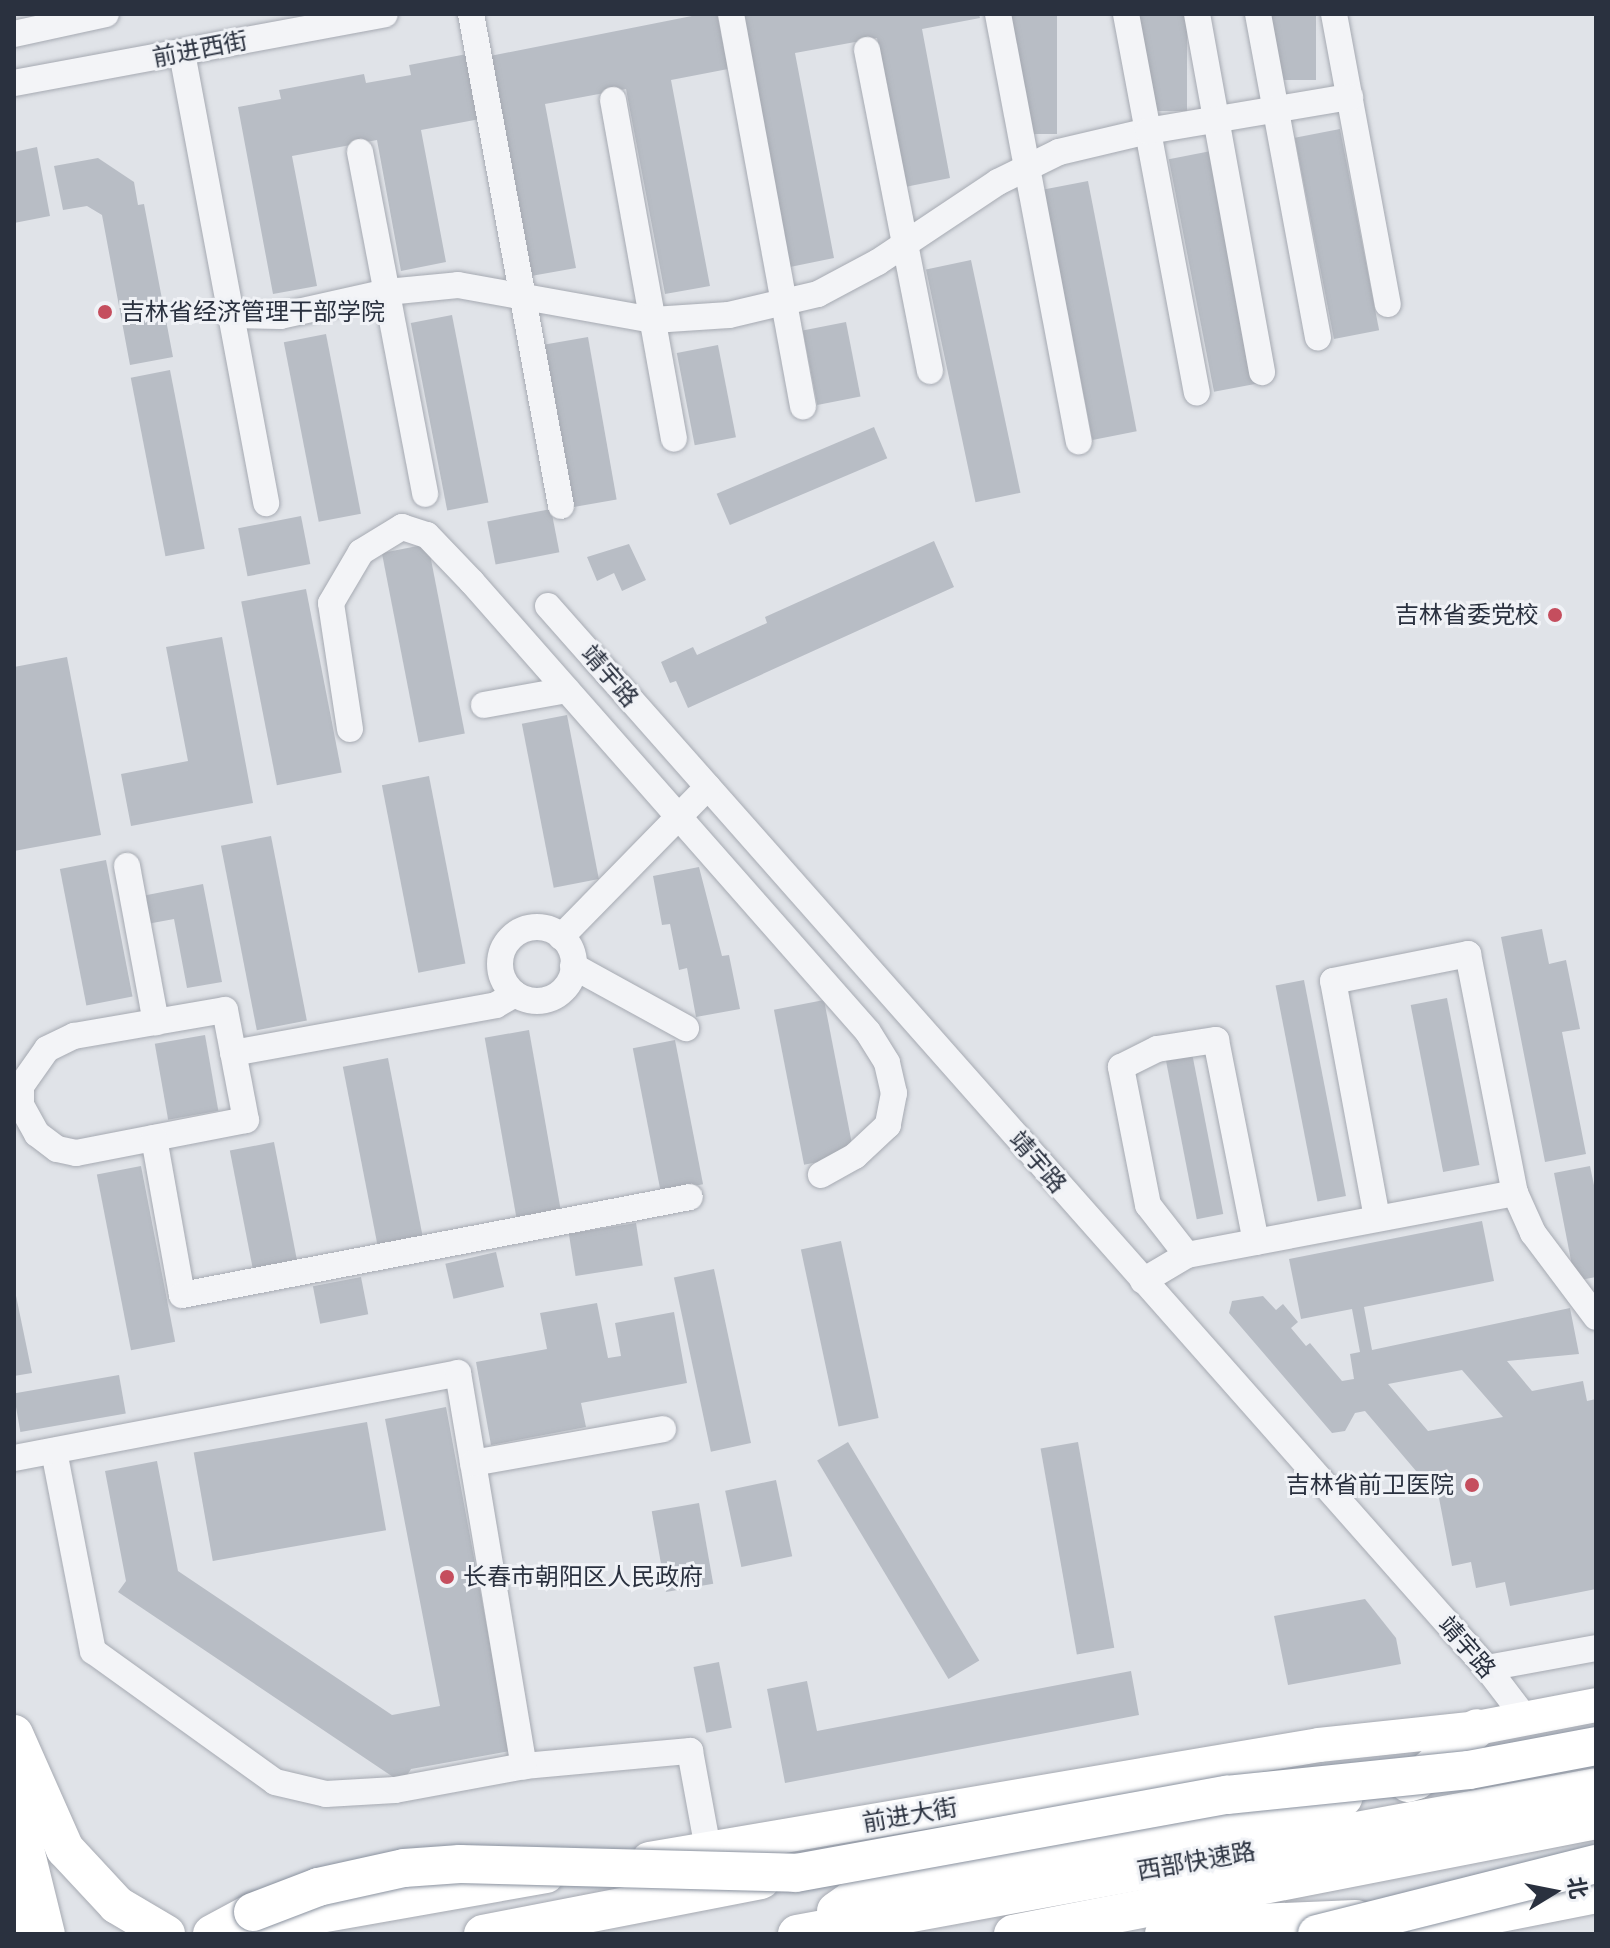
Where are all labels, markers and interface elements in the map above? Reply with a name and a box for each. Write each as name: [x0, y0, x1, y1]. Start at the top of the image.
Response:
street label: 前进西街: [150, 26, 250, 72]
place label: 吉林省经济管理干部学院: [121, 298, 385, 326]
marker: 吉林省经济管理干部学院: [96, 303, 114, 321]
place label: 吉林省委党校: [1395, 601, 1539, 629]
marker: 吉林省委党校: [1546, 606, 1564, 624]
street label: 靖宇路: [576, 639, 644, 713]
street label: 靖宇路: [1004, 1125, 1072, 1199]
place label: 吉林省前卫医院: [1286, 1471, 1454, 1499]
marker: 吉林省前卫医院: [1461, 1474, 1483, 1496]
place label: 长春市朝阳区人民政府: [463, 1563, 703, 1591]
marker: 长春市朝阳区人民政府: [438, 1568, 456, 1586]
street label: 靖宇路: [1433, 1610, 1501, 1684]
street label: 前进大街: [860, 1792, 960, 1838]
street label: 西部快速路: [1134, 1836, 1258, 1886]
north arrow: [1514, 1852, 1594, 1932]
text: 北: [1560, 1874, 1595, 1901]

